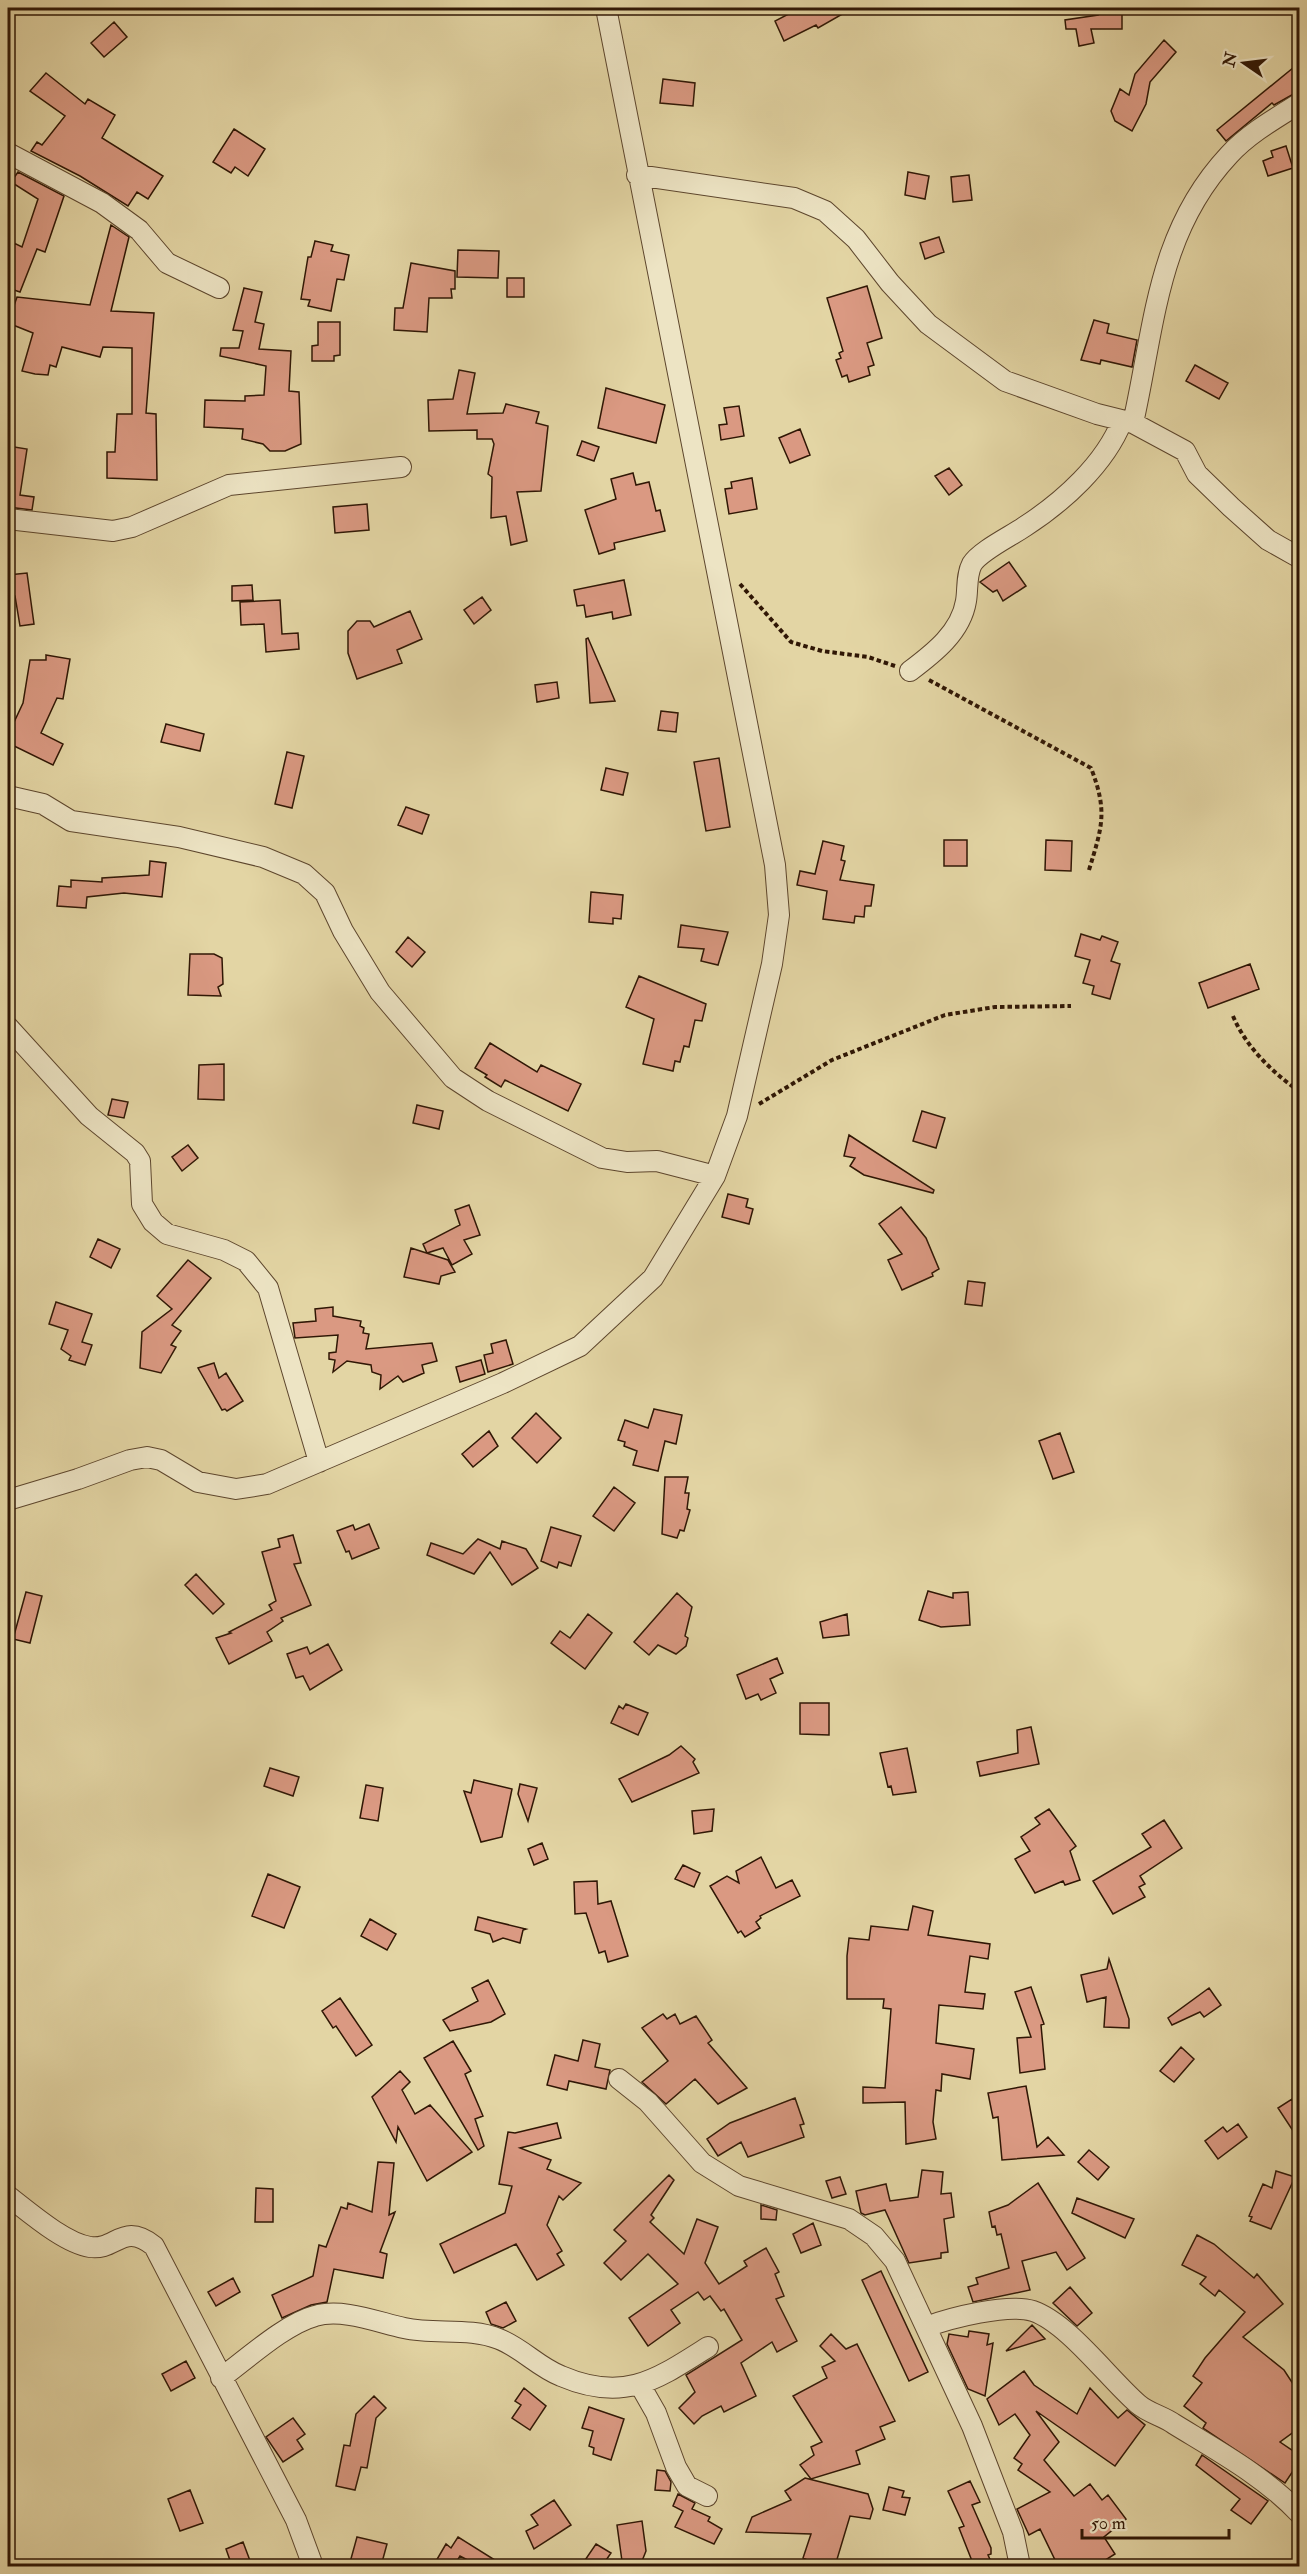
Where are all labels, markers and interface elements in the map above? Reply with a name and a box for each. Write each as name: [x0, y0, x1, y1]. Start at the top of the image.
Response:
north arrow: [1214, 33, 1274, 93]
text: N: [1219, 50, 1242, 70]
scale bar: [1082, 2502, 1229, 2540]
text: 50 m: [1091, 2512, 1126, 2535]

